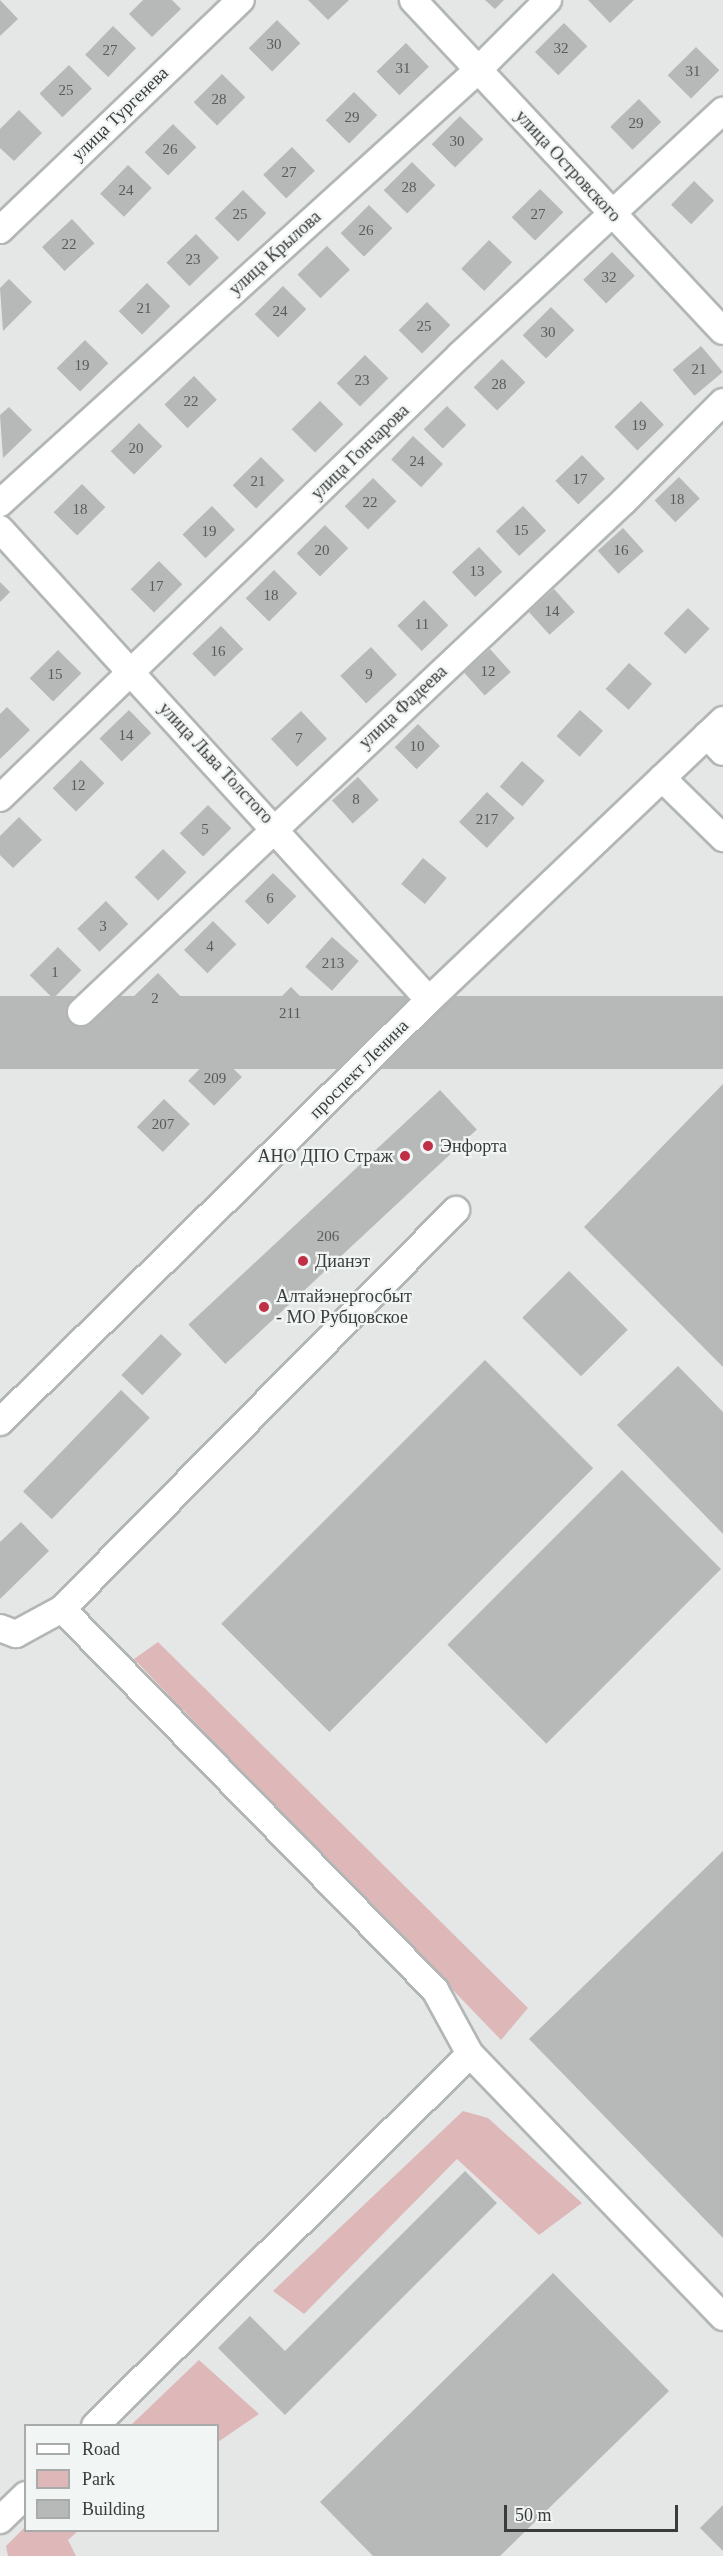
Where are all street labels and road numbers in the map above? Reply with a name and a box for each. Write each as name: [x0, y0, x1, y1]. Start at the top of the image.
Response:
street label: улица Тургенева: [67, 62, 173, 166]
street label: улица Островского: [511, 106, 625, 226]
street label: улица Крылова: [225, 206, 325, 300]
street label: улица Гончарова: [307, 400, 413, 504]
street label: улица Фадеева: [354, 661, 452, 753]
street label: улица Льва Толстого: [154, 698, 278, 828]
street label: проспект Ленина: [305, 1015, 413, 1123]

